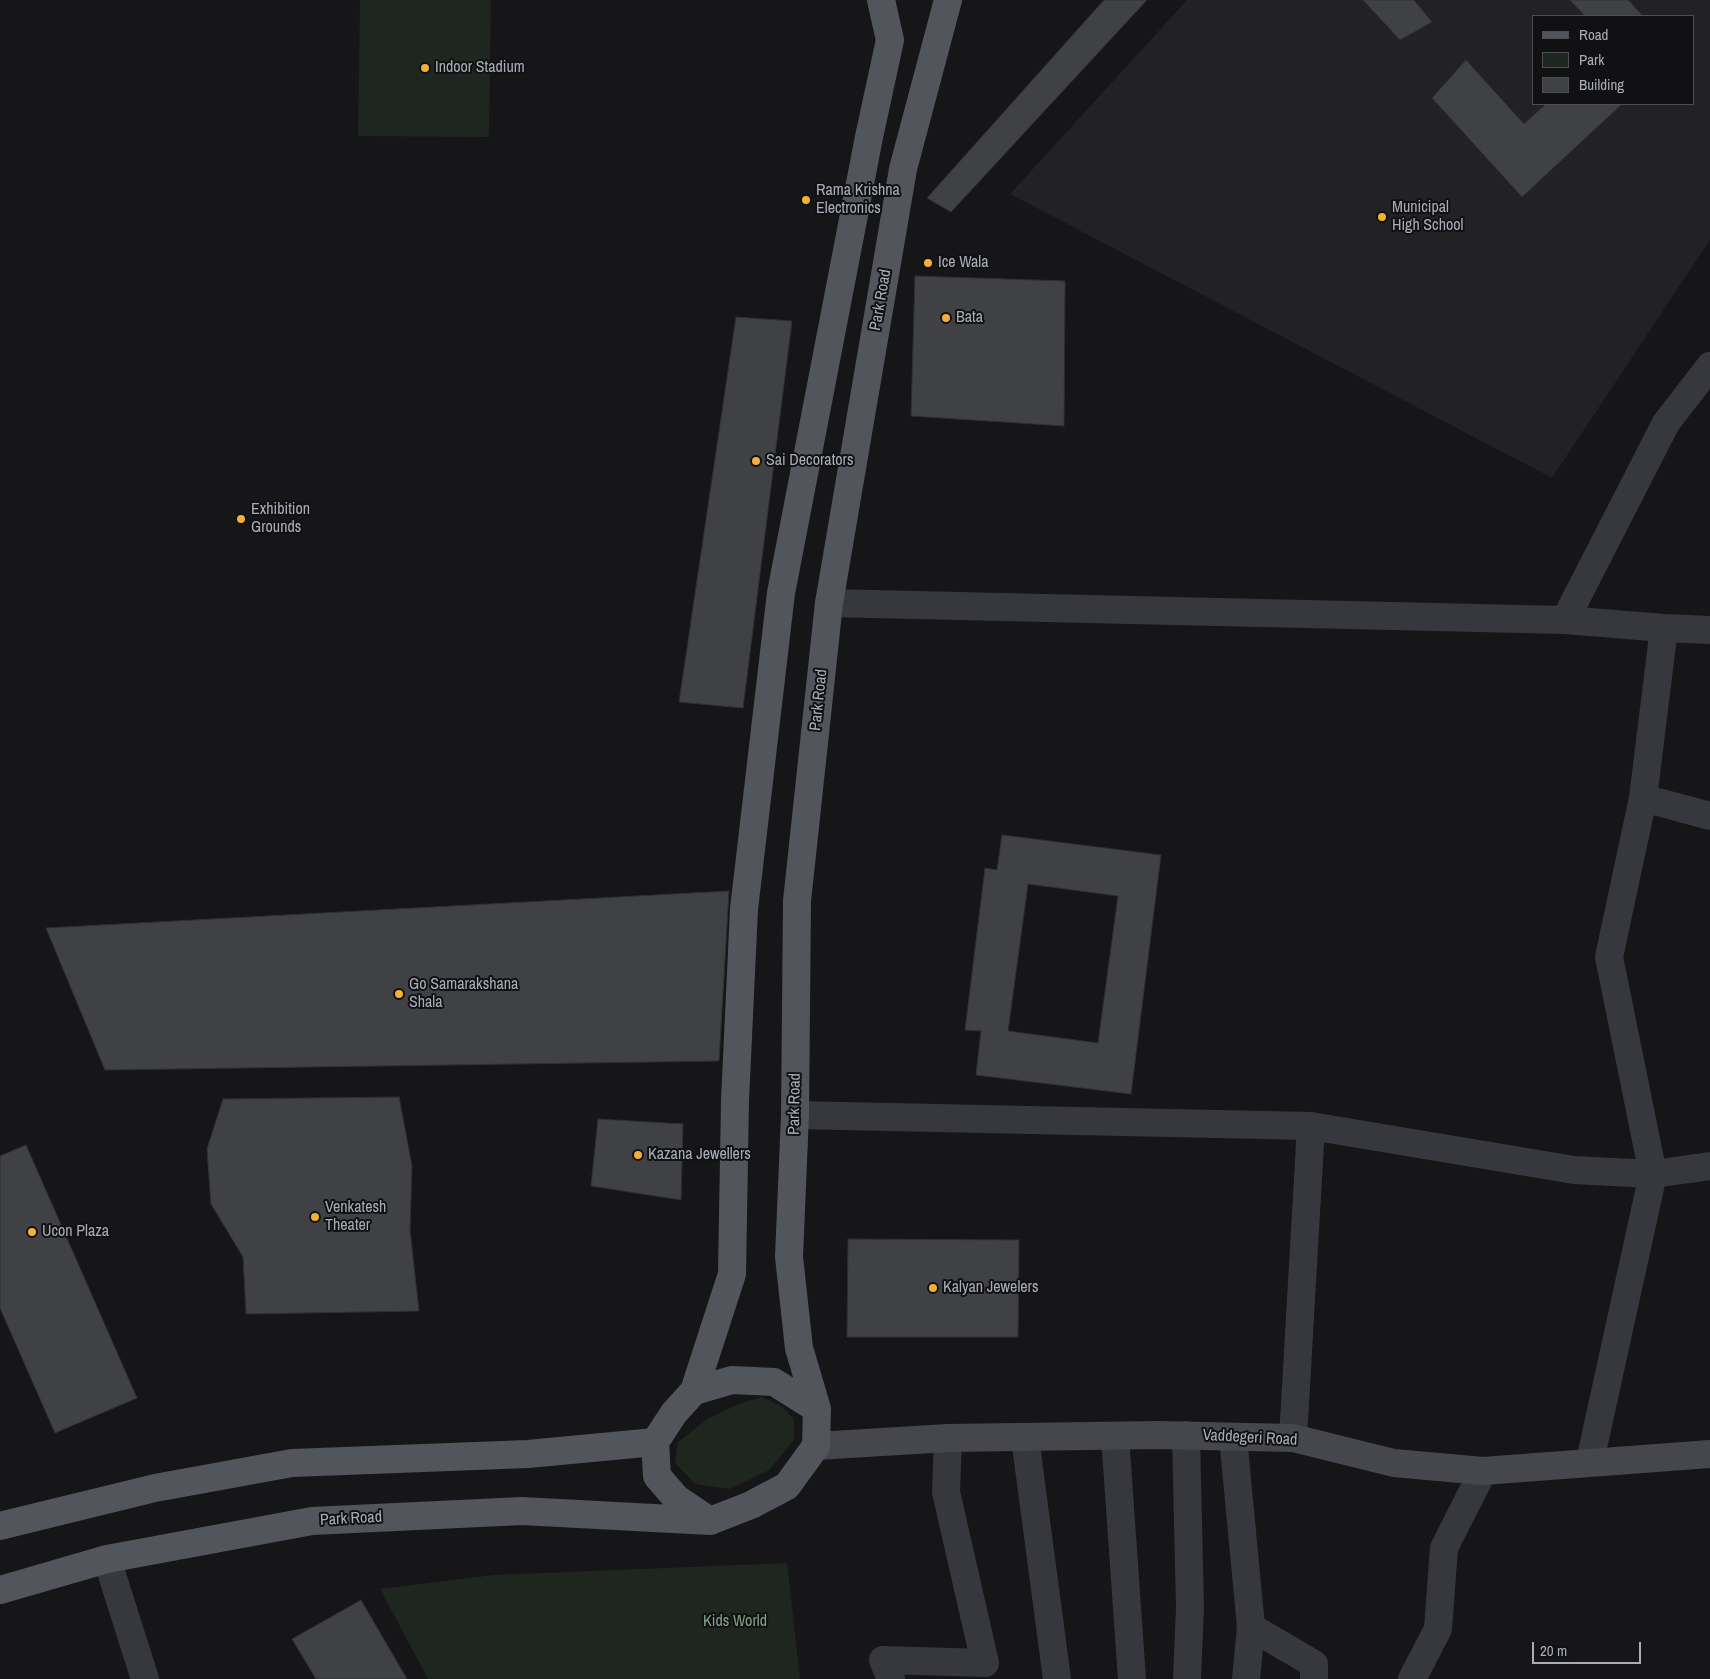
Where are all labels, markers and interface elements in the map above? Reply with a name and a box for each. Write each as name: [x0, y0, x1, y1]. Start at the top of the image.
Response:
legend: [1532, 15, 1695, 105]
text: Road: [1579, 24, 1608, 45]
text: Park: [1579, 49, 1604, 70]
place label: Indoor Stadium: [435, 58, 525, 78]
marker: Indoor Stadium: [419, 62, 431, 74]
text: Building: [1579, 74, 1624, 95]
place label: Rama Krishna Electronics: [816, 181, 900, 219]
marker: Rama Krishna Electronics: [800, 194, 812, 206]
place label: Municipal High School: [1392, 198, 1463, 236]
marker: Municipal High School: [1376, 211, 1388, 223]
place label: Ice Wala: [938, 253, 989, 273]
marker: Ice Wala: [922, 257, 934, 269]
street label: Park Road: [866, 268, 896, 332]
place label: Bata: [956, 308, 983, 328]
marker: Bata: [940, 312, 952, 324]
place label: Sai Decorators: [766, 451, 854, 471]
marker: Sai Decorators: [750, 455, 762, 467]
place label: Exhibition Grounds: [251, 500, 310, 538]
marker: Exhibition Grounds: [235, 513, 247, 525]
street label: Park Road: [806, 668, 832, 732]
place label: Go Samarakshana Shala: [409, 975, 518, 1013]
marker: Go Samarakshana Shala: [393, 988, 405, 1000]
street label: Park Road: [785, 1073, 805, 1135]
place label: Kazana Jewellers: [648, 1145, 751, 1165]
marker: Kazana Jewellers: [632, 1149, 644, 1161]
place label: Venkatesh Theater: [325, 1198, 386, 1236]
marker: Venkatesh Theater: [309, 1211, 321, 1223]
place label: Ucon Plaza: [42, 1222, 109, 1242]
marker: Ucon Plaza: [26, 1226, 38, 1238]
place label: Kalyan Jewelers: [943, 1278, 1039, 1298]
marker: Kalyan Jewelers: [927, 1282, 939, 1294]
street label: Vaddegeri Road: [1202, 1426, 1298, 1450]
street label: Park Road: [320, 1508, 382, 1530]
park label: Kids World: [703, 1612, 767, 1632]
scale bar: [1535, 1632, 1644, 1664]
text: 20 m: [1540, 1640, 1567, 1661]

